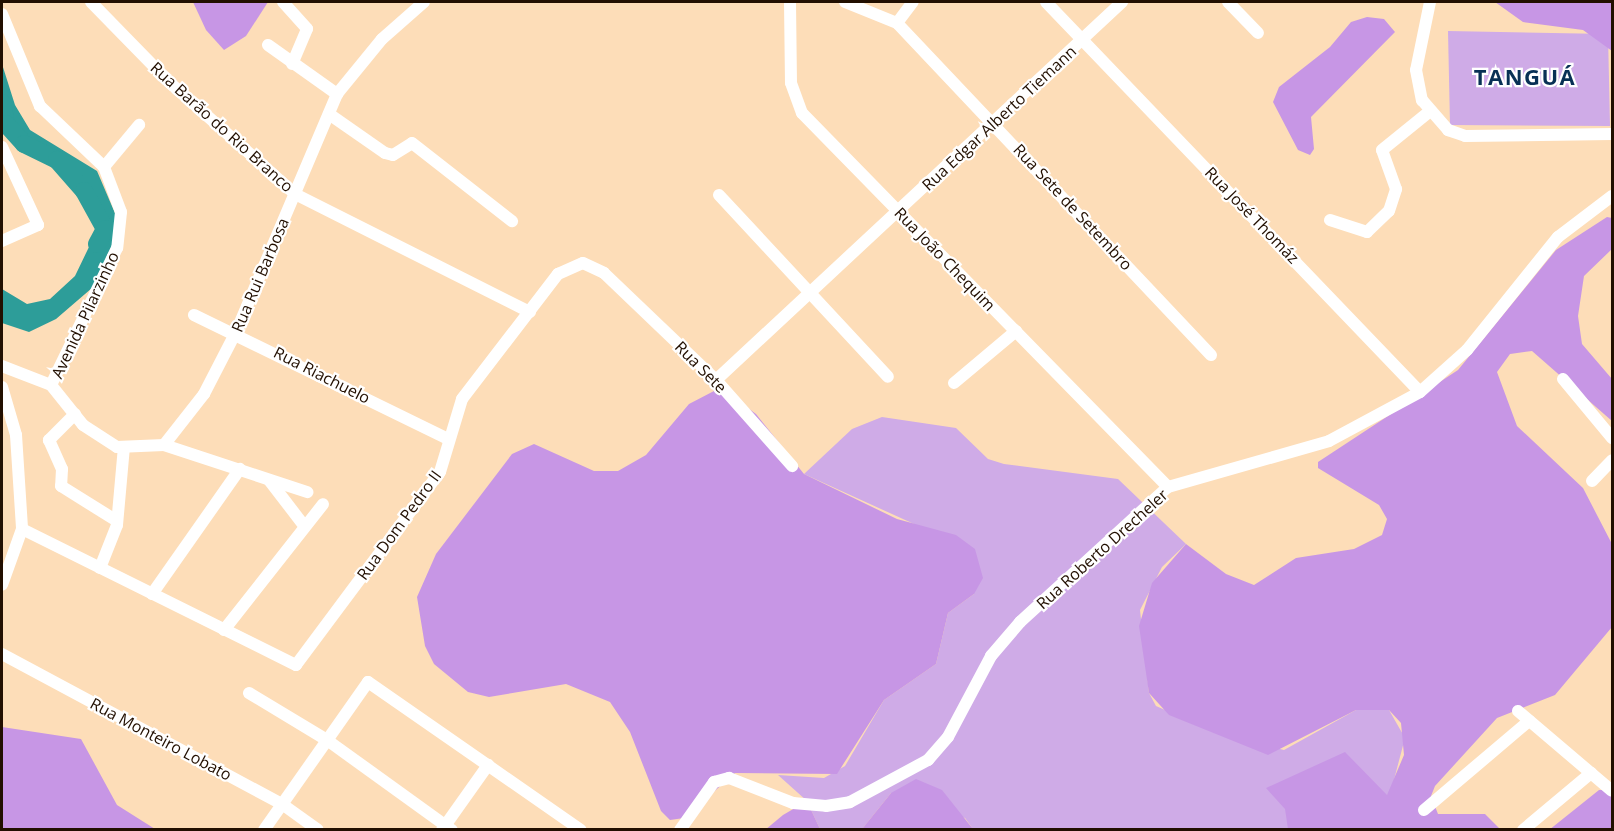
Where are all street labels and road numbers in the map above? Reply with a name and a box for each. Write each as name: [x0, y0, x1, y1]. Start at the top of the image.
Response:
street label: Rua Edgar Alberto Tiemann: [918, 41, 1080, 195]
street label: Rua Barão do Rio Branco: [147, 58, 297, 196]
street label: Rua Sete de Setembro: [1010, 140, 1136, 274]
street label: Rua José Thomáz: [1201, 163, 1303, 267]
street label: Rua João Chequim: [891, 203, 999, 315]
street label: Rua Rui Barbosa: [227, 215, 293, 335]
street label: Avenida Pilarzinho: [47, 249, 123, 381]
street label: Rua Sete: [671, 337, 731, 397]
street label: Rua Riachuelo: [271, 343, 373, 407]
street label: Rua Dom Pedro II: [353, 467, 445, 583]
street label: Rua Roberto Drecheler: [1032, 485, 1172, 613]
street label: Rua Monteiro Lobato: [87, 694, 235, 784]

